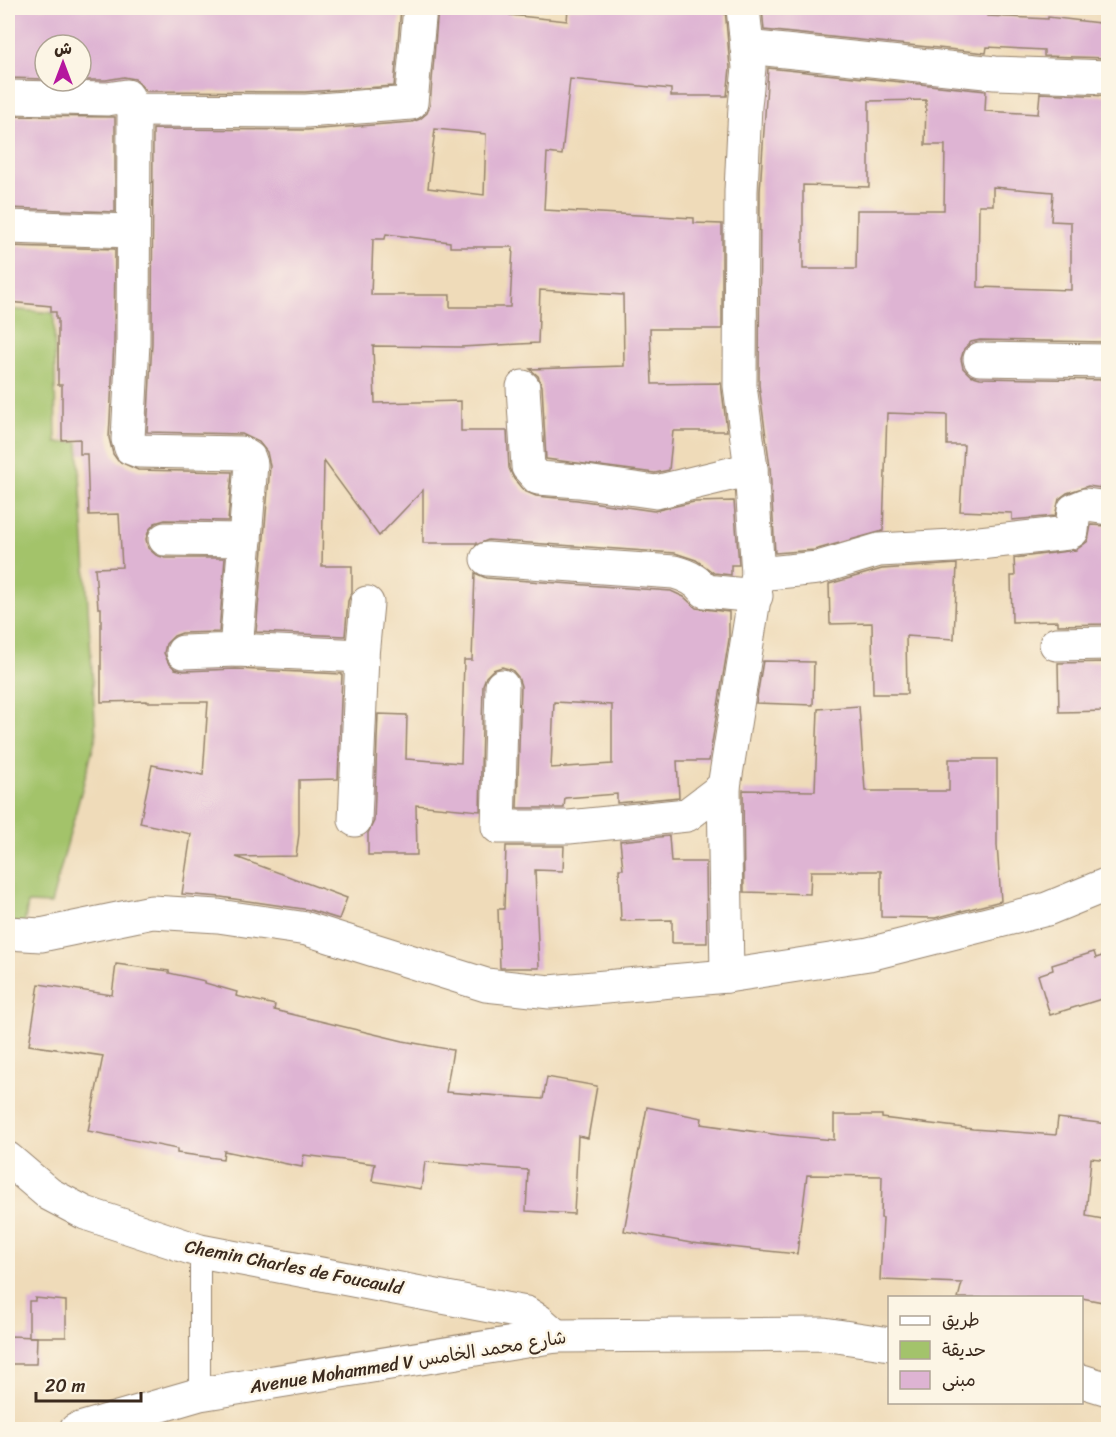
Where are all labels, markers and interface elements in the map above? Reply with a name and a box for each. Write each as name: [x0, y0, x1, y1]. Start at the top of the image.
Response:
north arrow: [33, 33, 93, 93]
text: ش: [54, 34, 72, 63]
street label: Chemin Charles de Foucauld: [182, 1230, 407, 1304]
legend: [888, 1296, 1083, 1404]
text: طريق: [942, 1304, 980, 1336]
street label: Avenue Mohammed V شارع محمد الخامس: [247, 1321, 569, 1403]
text: حديقة: [942, 1334, 986, 1366]
text: مبنى: [942, 1364, 976, 1396]
scale bar: [36, 1365, 141, 1403]
text: 20 m: [45, 1370, 85, 1402]

